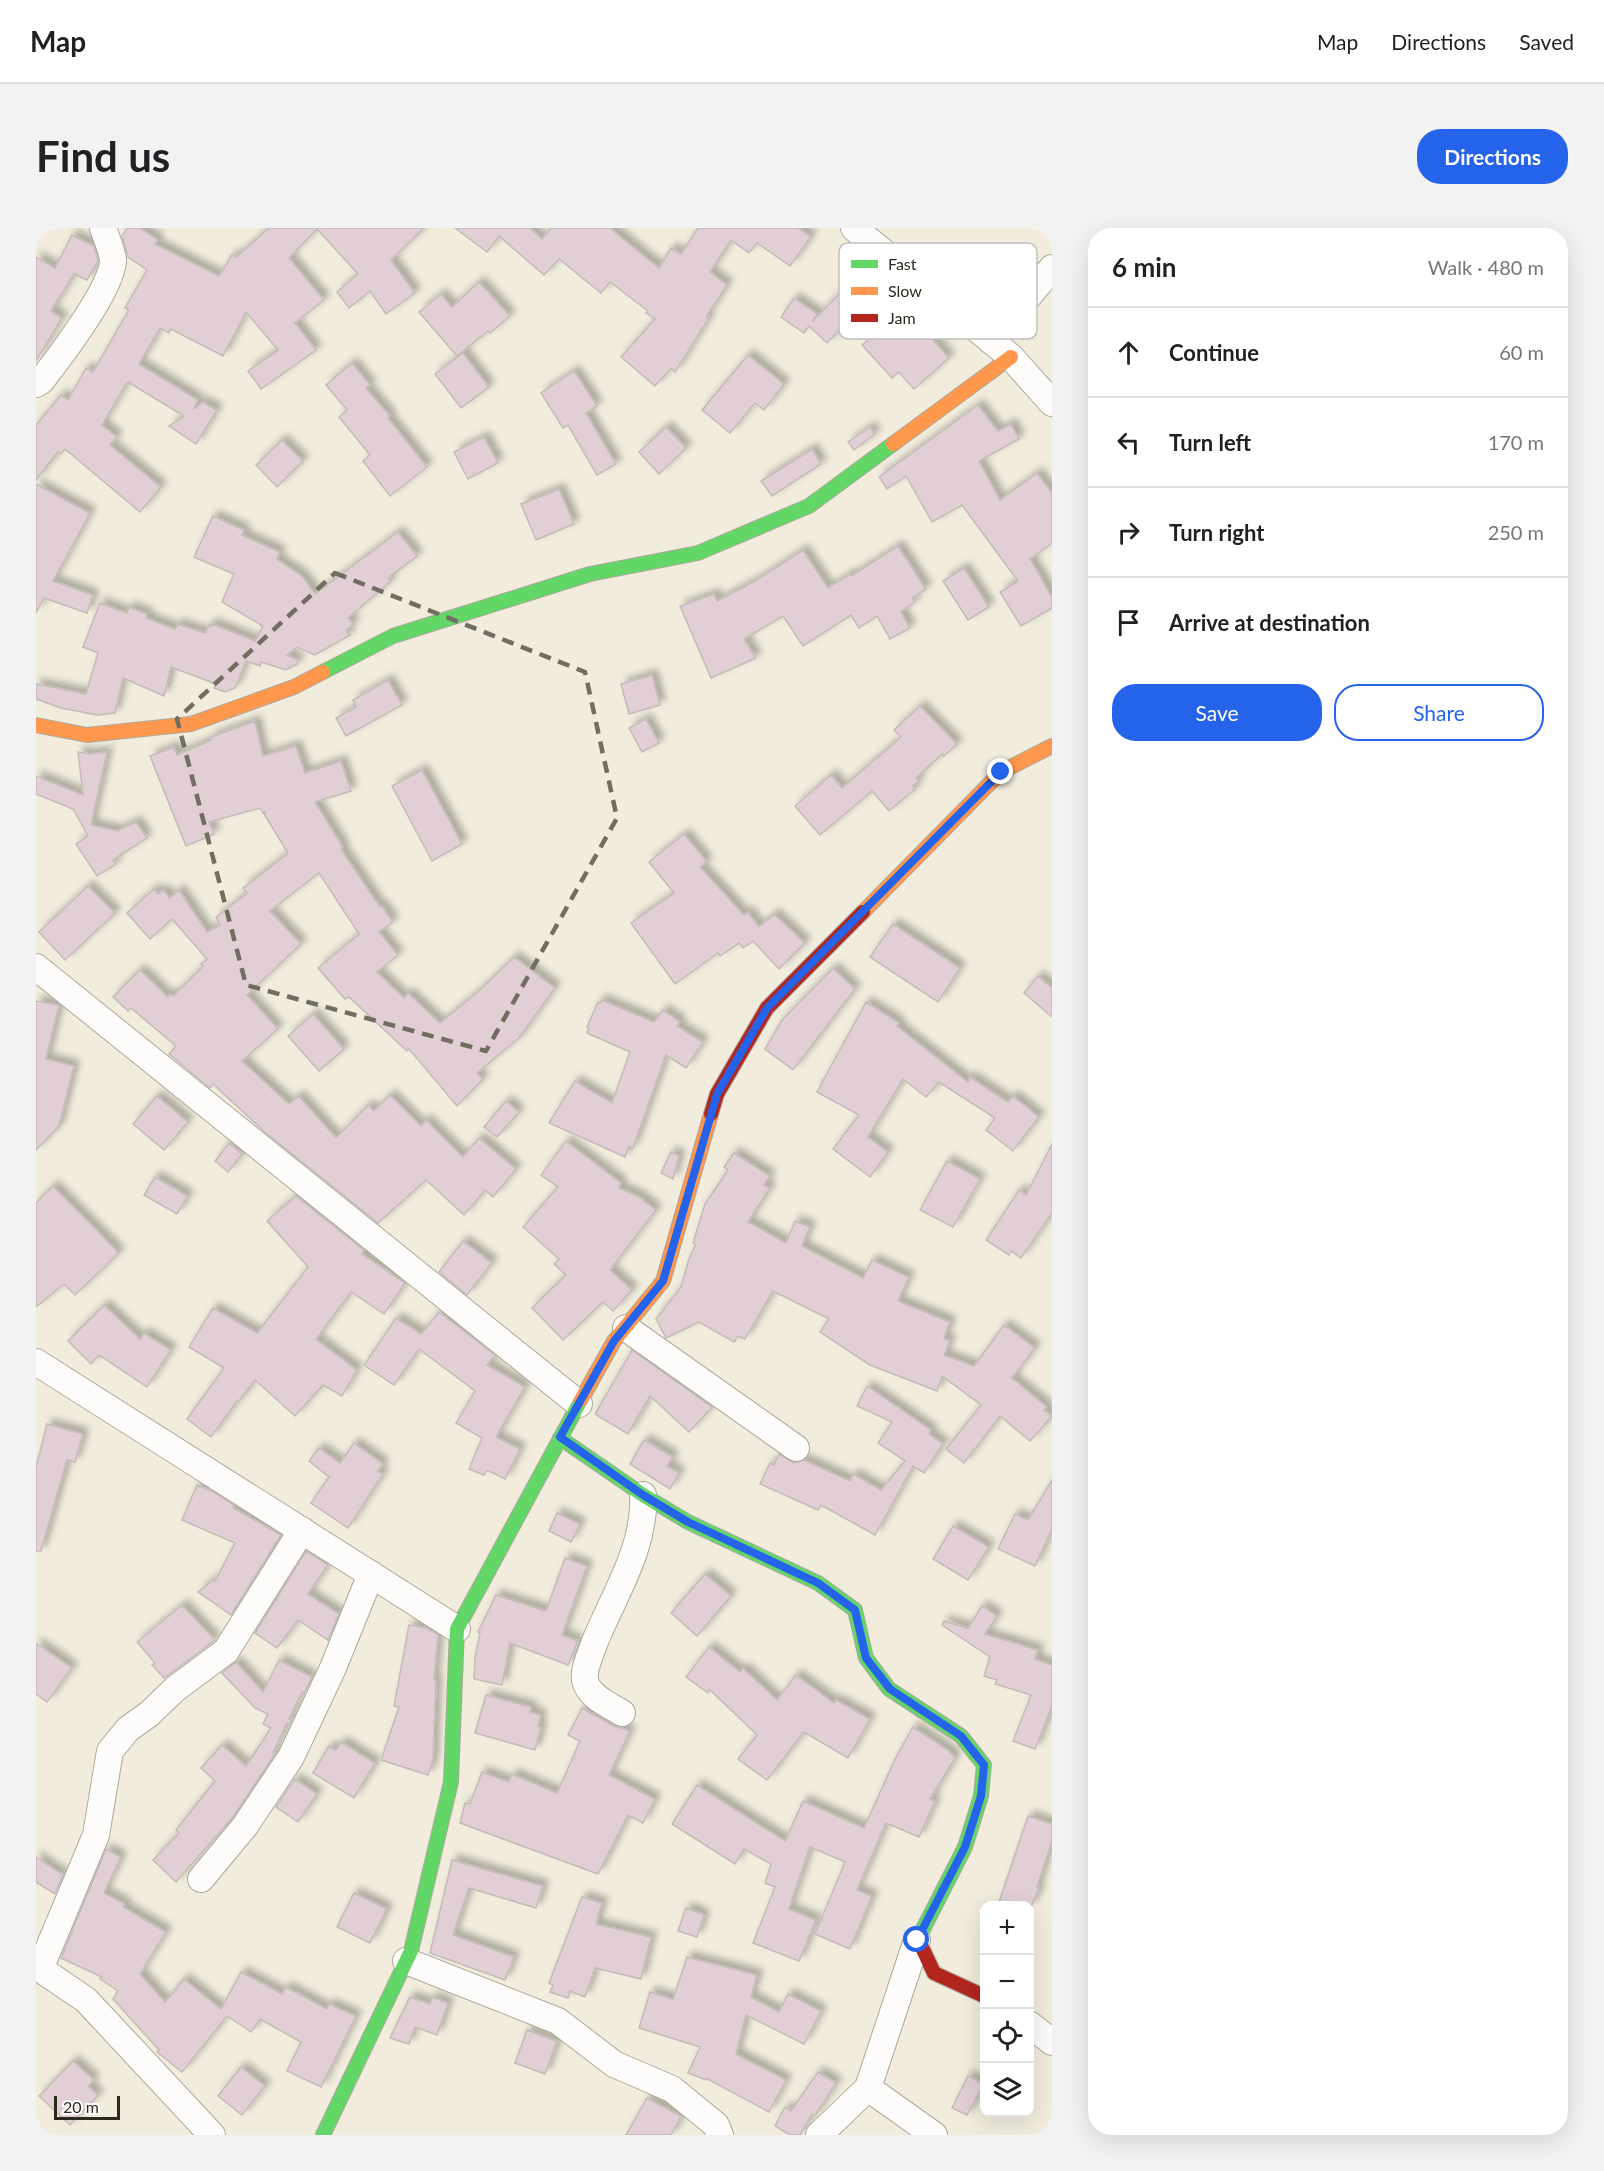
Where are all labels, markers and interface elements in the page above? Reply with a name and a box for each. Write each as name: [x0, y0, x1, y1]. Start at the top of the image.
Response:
text: Map: [30, 24, 86, 58]
text: Map: [1317, 29, 1358, 54]
text: Directions: [1391, 29, 1486, 54]
text: Saved: [1519, 29, 1574, 54]
button: Directions: [1417, 129, 1568, 184]
text: Find us: [36, 131, 170, 181]
legend: [839, 243, 1037, 339]
text: 6 min: [1112, 251, 1176, 283]
text: Fast: [888, 254, 917, 273]
text: Walk · 480 m: [1428, 255, 1544, 279]
text: Slow: [888, 281, 922, 300]
text: Jam: [888, 308, 916, 327]
icon: ahead: [1112, 336, 1145, 369]
text: Continue: [1169, 339, 1259, 366]
text: 60 m: [1499, 340, 1544, 364]
icon: left: [1112, 426, 1145, 459]
text: Turn left: [1169, 429, 1251, 456]
text: 170 m: [1488, 430, 1544, 454]
icon: right: [1112, 516, 1145, 549]
text: Turn right: [1169, 519, 1264, 546]
text: 250 m: [1488, 520, 1544, 544]
icon: arrive: [1112, 606, 1145, 639]
text: Arrive at destination: [1169, 609, 1370, 636]
button: Save: [1112, 684, 1322, 741]
button: Share: [1334, 684, 1544, 741]
route end: [987, 758, 1013, 784]
map controls: [980, 1901, 1034, 2117]
button: +: [980, 1901, 1034, 1955]
route start: [903, 1926, 929, 1952]
button: −: [980, 1955, 1034, 2009]
button: locate: [980, 2009, 1034, 2063]
button: layers: [980, 2063, 1034, 2117]
scale bar: [54, 2093, 120, 2120]
text: 20 m: [63, 2097, 99, 2116]

